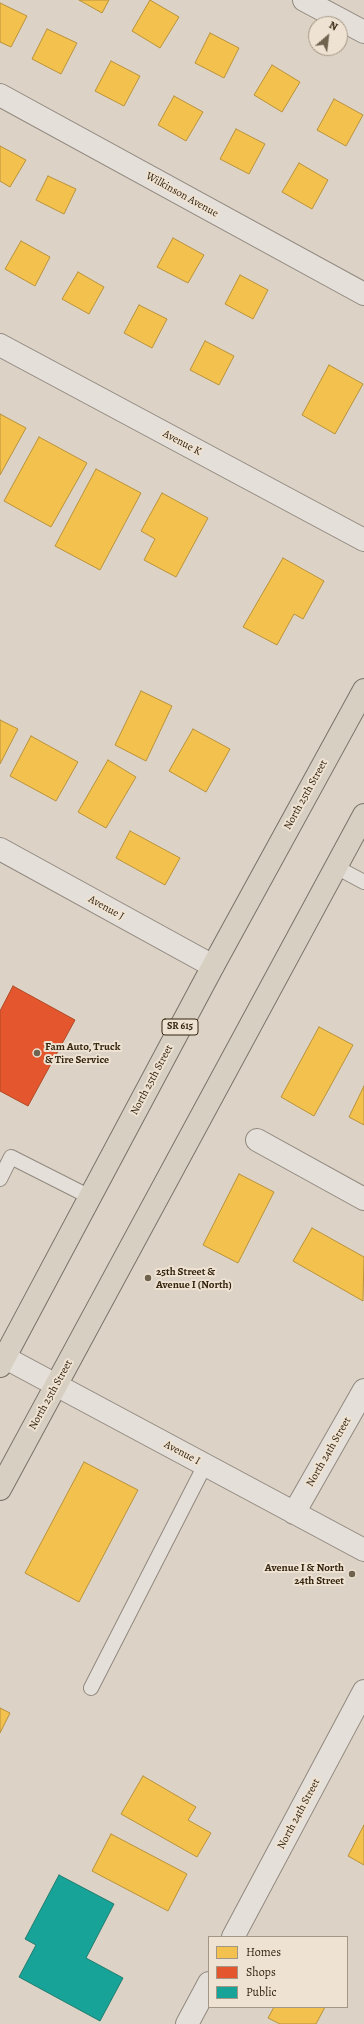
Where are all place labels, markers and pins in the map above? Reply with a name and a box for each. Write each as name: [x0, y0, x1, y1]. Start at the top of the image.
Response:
place label: Fam Auto, Truck & Tire Service: [45, 1040, 120, 1066]
marker: Fam Auto, Truck & Tire Service: [32, 1048, 42, 1058]
place label: 25th Street & Avenue I (North): [156, 1265, 232, 1291]
marker: 25th Street & Avenue I (North): [143, 1273, 153, 1283]
place label: Avenue I & North 24th Street: [265, 1561, 344, 1587]
marker: Avenue I & North 24th Street: [347, 1569, 357, 1579]

